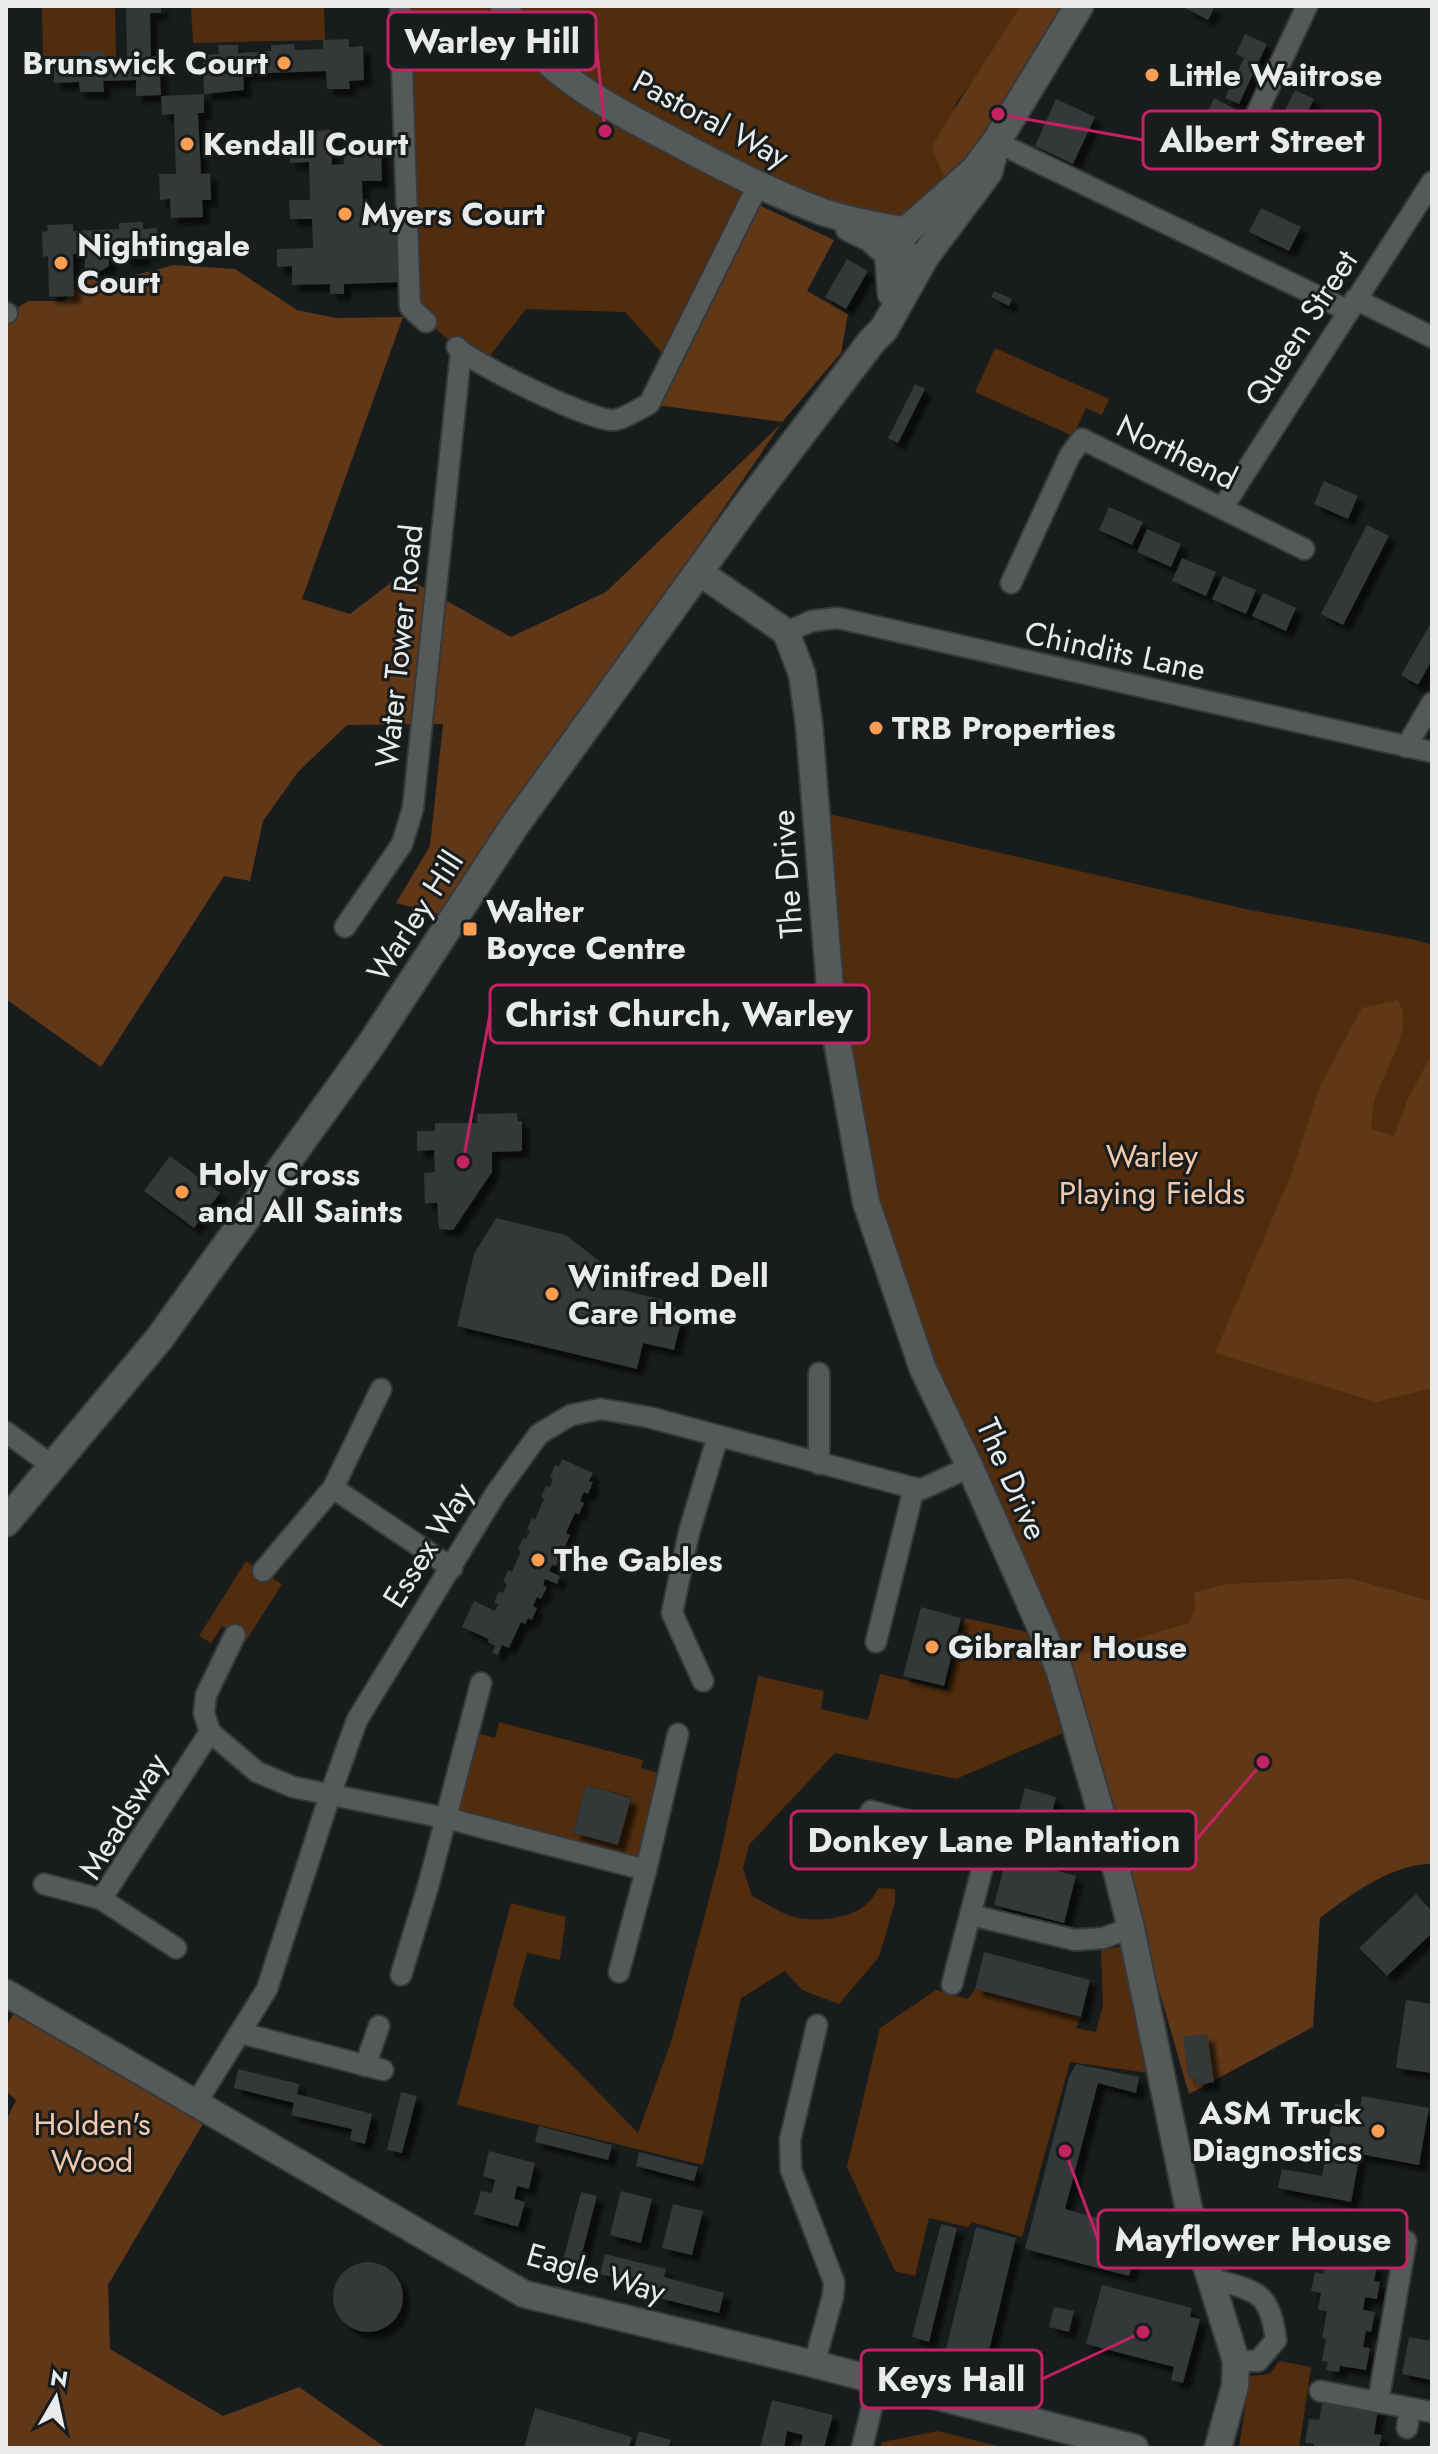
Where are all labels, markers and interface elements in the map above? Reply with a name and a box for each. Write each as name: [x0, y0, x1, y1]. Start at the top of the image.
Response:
callout: Warley Hill: [388, 12, 596, 70]
text: Warley Hill: [404, 17, 580, 66]
place label: Brunswick Court: [22, 40, 269, 86]
place label: Little Waitrose: [1168, 52, 1382, 98]
marker: Brunswick Court: [275, 54, 293, 72]
street label: Pastoral Way: [625, 59, 798, 180]
marker: Little Waitrose: [1143, 66, 1161, 84]
callout: Albert Street: [1143, 111, 1380, 169]
text: Albert Street: [1159, 116, 1365, 165]
place label: Kendall Court: [203, 121, 409, 167]
marker: Kendall Court: [178, 135, 196, 153]
place label: Myers Court: [361, 191, 545, 237]
marker: Myers Court: [336, 205, 354, 223]
place label: Nightingale Court: [77, 222, 250, 305]
street label: Queen Street: [1233, 241, 1369, 415]
marker: Nightingale Court: [52, 254, 70, 272]
street label: Northend: [1109, 403, 1245, 501]
street label: Water Tower Road: [363, 522, 435, 770]
street label: Chindits Lane: [1020, 609, 1210, 693]
place label: TRB Properties: [892, 705, 1116, 751]
marker: TRB Properties: [867, 719, 885, 737]
street label: The Drive: [760, 808, 814, 940]
street label: Warley Hill: [355, 841, 475, 991]
place label: Walter Boyce Centre: [486, 888, 686, 971]
marker: Walter Boyce Centre: [461, 920, 479, 938]
callout: Christ Church, Warley: [490, 985, 869, 1043]
text: Christ Church, Warley: [505, 990, 854, 1039]
park label: Warley Playing Fields: [1059, 1133, 1245, 1216]
place label: Holy Cross and All Saints: [198, 1151, 403, 1234]
marker: Holy Cross and All Saints: [173, 1183, 191, 1201]
place label: Winifred Dell Care Home: [568, 1253, 769, 1336]
marker: Winifred Dell Care Home: [543, 1285, 561, 1303]
street label: The Drive: [965, 1411, 1059, 1547]
street label: Essex Way: [371, 1473, 485, 1617]
place label: The Gables: [554, 1537, 723, 1583]
marker: The Gables: [529, 1551, 547, 1569]
place label: Gibraltar House: [948, 1624, 1187, 1670]
marker: Gibraltar House: [923, 1638, 941, 1656]
street label: Meadsway: [67, 1743, 179, 1888]
callout: Donkey Lane Plantation: [791, 1811, 1196, 1869]
text: Donkey Lane Plantation: [807, 1816, 1181, 1865]
place label: ASM Truck Diagnostics: [1192, 2090, 1363, 2173]
park label: Holden's Wood: [33, 2101, 151, 2184]
marker: ASM Truck Diagnostics: [1369, 2122, 1387, 2140]
callout: Mayflower House: [1098, 2210, 1407, 2268]
text: Mayflower House: [1115, 2215, 1391, 2264]
street label: Eagle Way: [521, 2231, 672, 2315]
callout: Keys Hall: [861, 2350, 1042, 2408]
text: Keys Hall: [877, 2355, 1025, 2404]
north arrow: [16, 2358, 96, 2438]
text: N: [48, 2361, 70, 2395]

